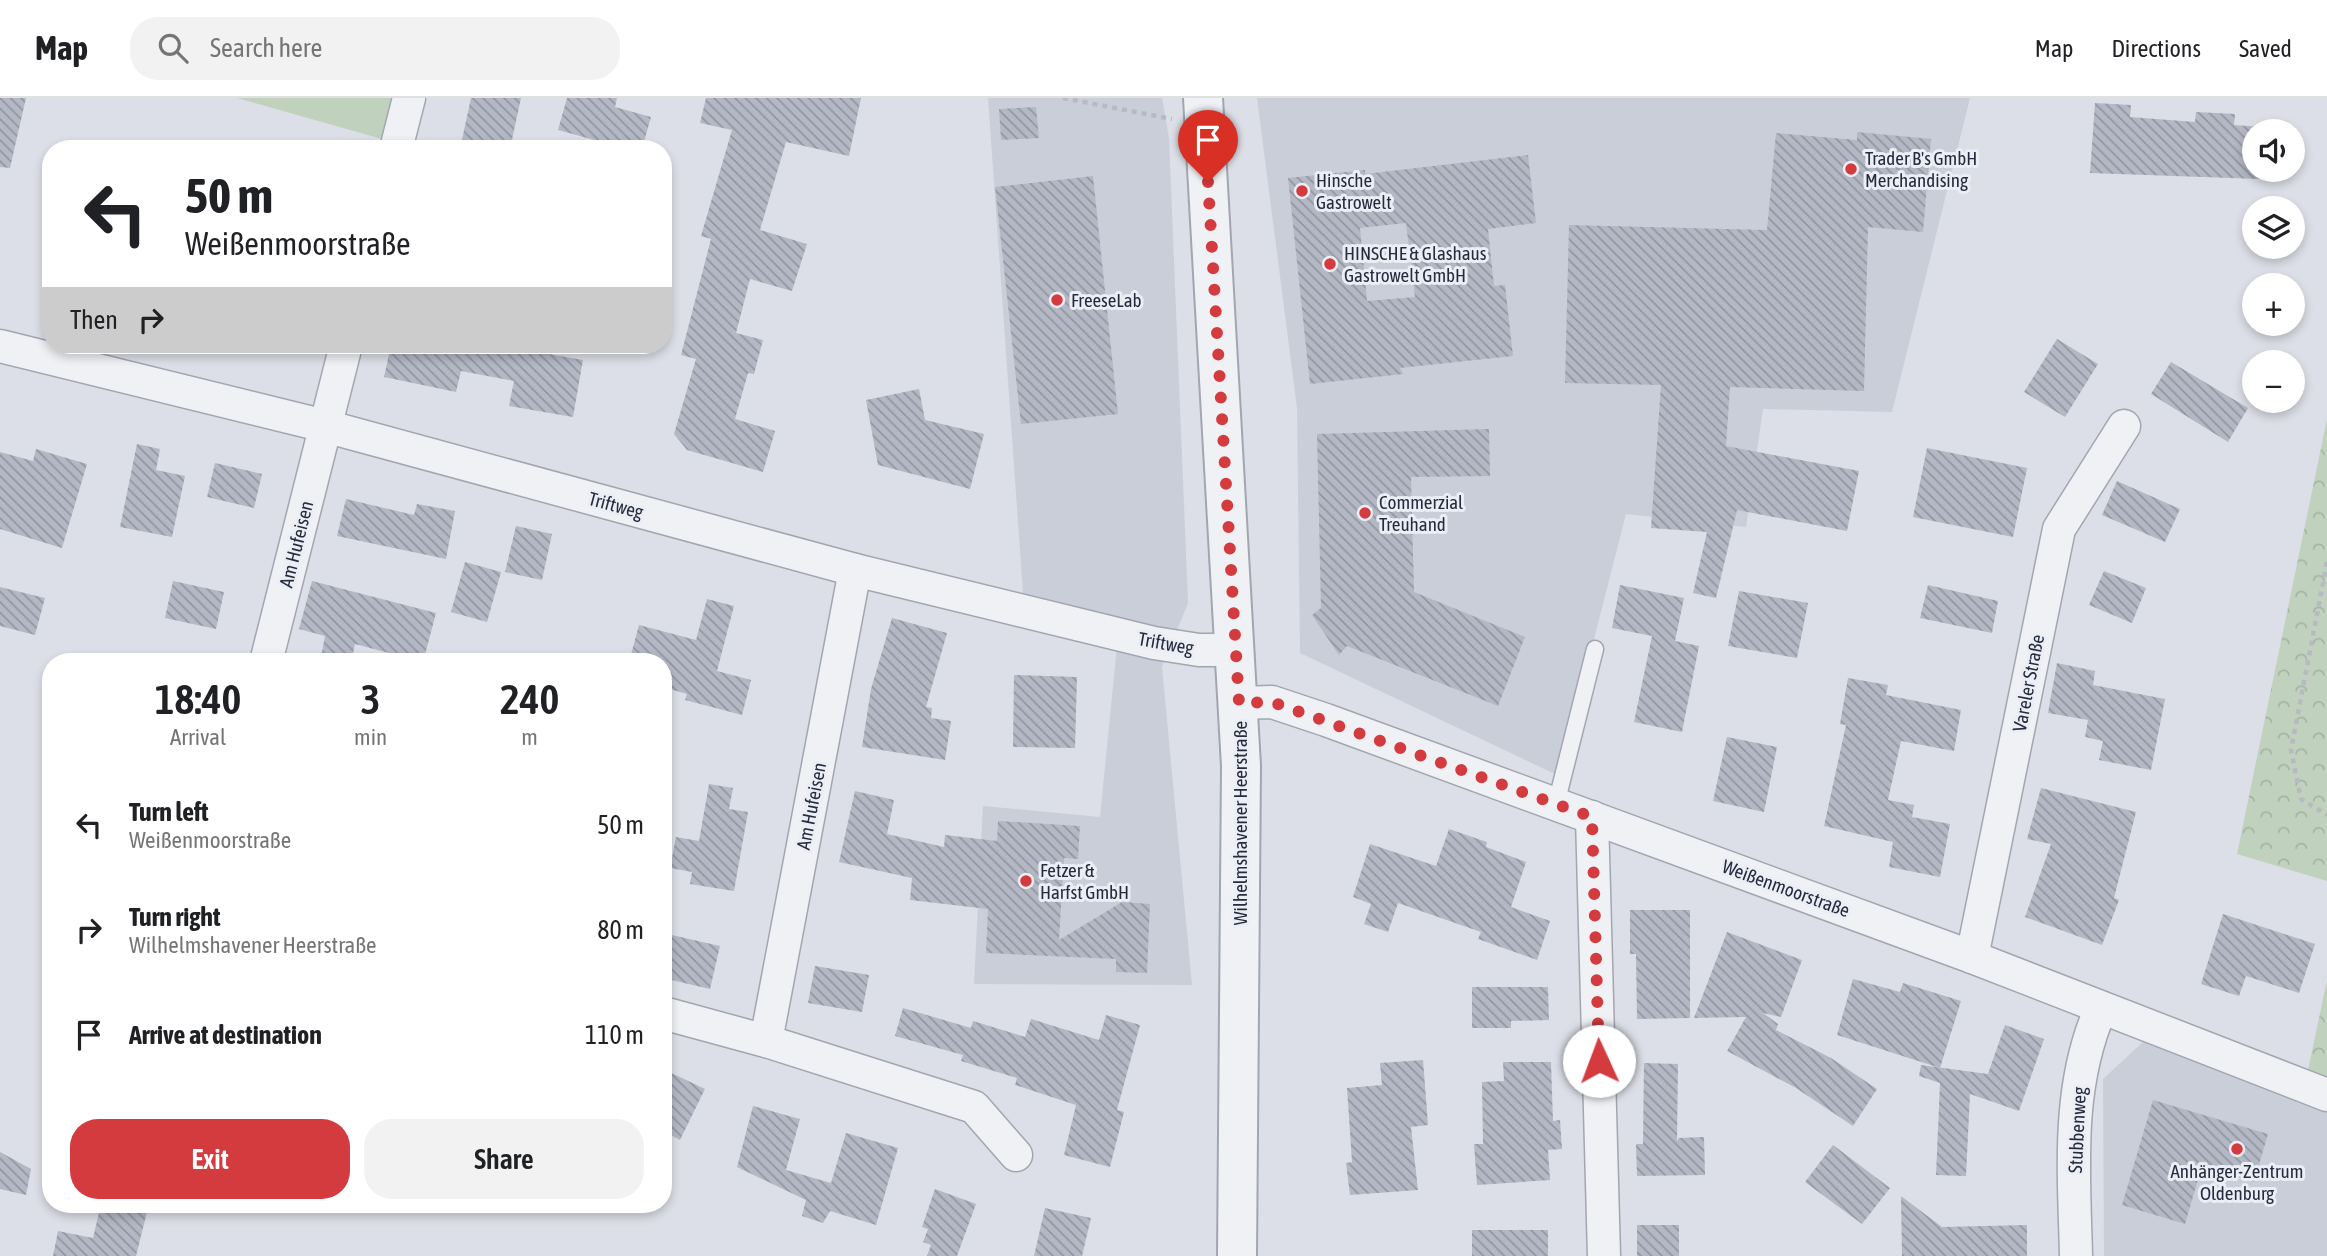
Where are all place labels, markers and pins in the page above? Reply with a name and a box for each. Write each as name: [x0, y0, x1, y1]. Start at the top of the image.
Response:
pin: [1178, 110, 1238, 182]
place label: Trader B's GmbH Merchandising: [1865, 147, 1977, 191]
marker: Trader B's GmbH Merchandising: [1843, 161, 1859, 177]
place label: Hinsche Gastrowelt: [1316, 169, 1392, 213]
marker: Hinsche Gastrowelt: [1294, 183, 1310, 199]
place label: HINSCHE & Glashaus Gastrowelt GmbH: [1344, 242, 1487, 286]
marker: HINSCHE & Glashaus Gastrowelt GmbH: [1322, 256, 1338, 272]
place label: FreeseLab: [1071, 289, 1142, 311]
marker: FreeseLab: [1049, 292, 1065, 308]
place label: Commerzial Treuhand: [1379, 491, 1463, 535]
marker: Commerzial Treuhand: [1357, 505, 1373, 521]
place label: Fetzer & Harfst GmbH: [1040, 859, 1129, 903]
marker: Fetzer & Harfst GmbH: [1018, 873, 1034, 889]
marker: Anhänger-Zentrum Oldenburg: [2229, 1141, 2245, 1157]
place label: Anhänger-Zentrum Oldenburg: [2171, 1160, 2303, 1204]

